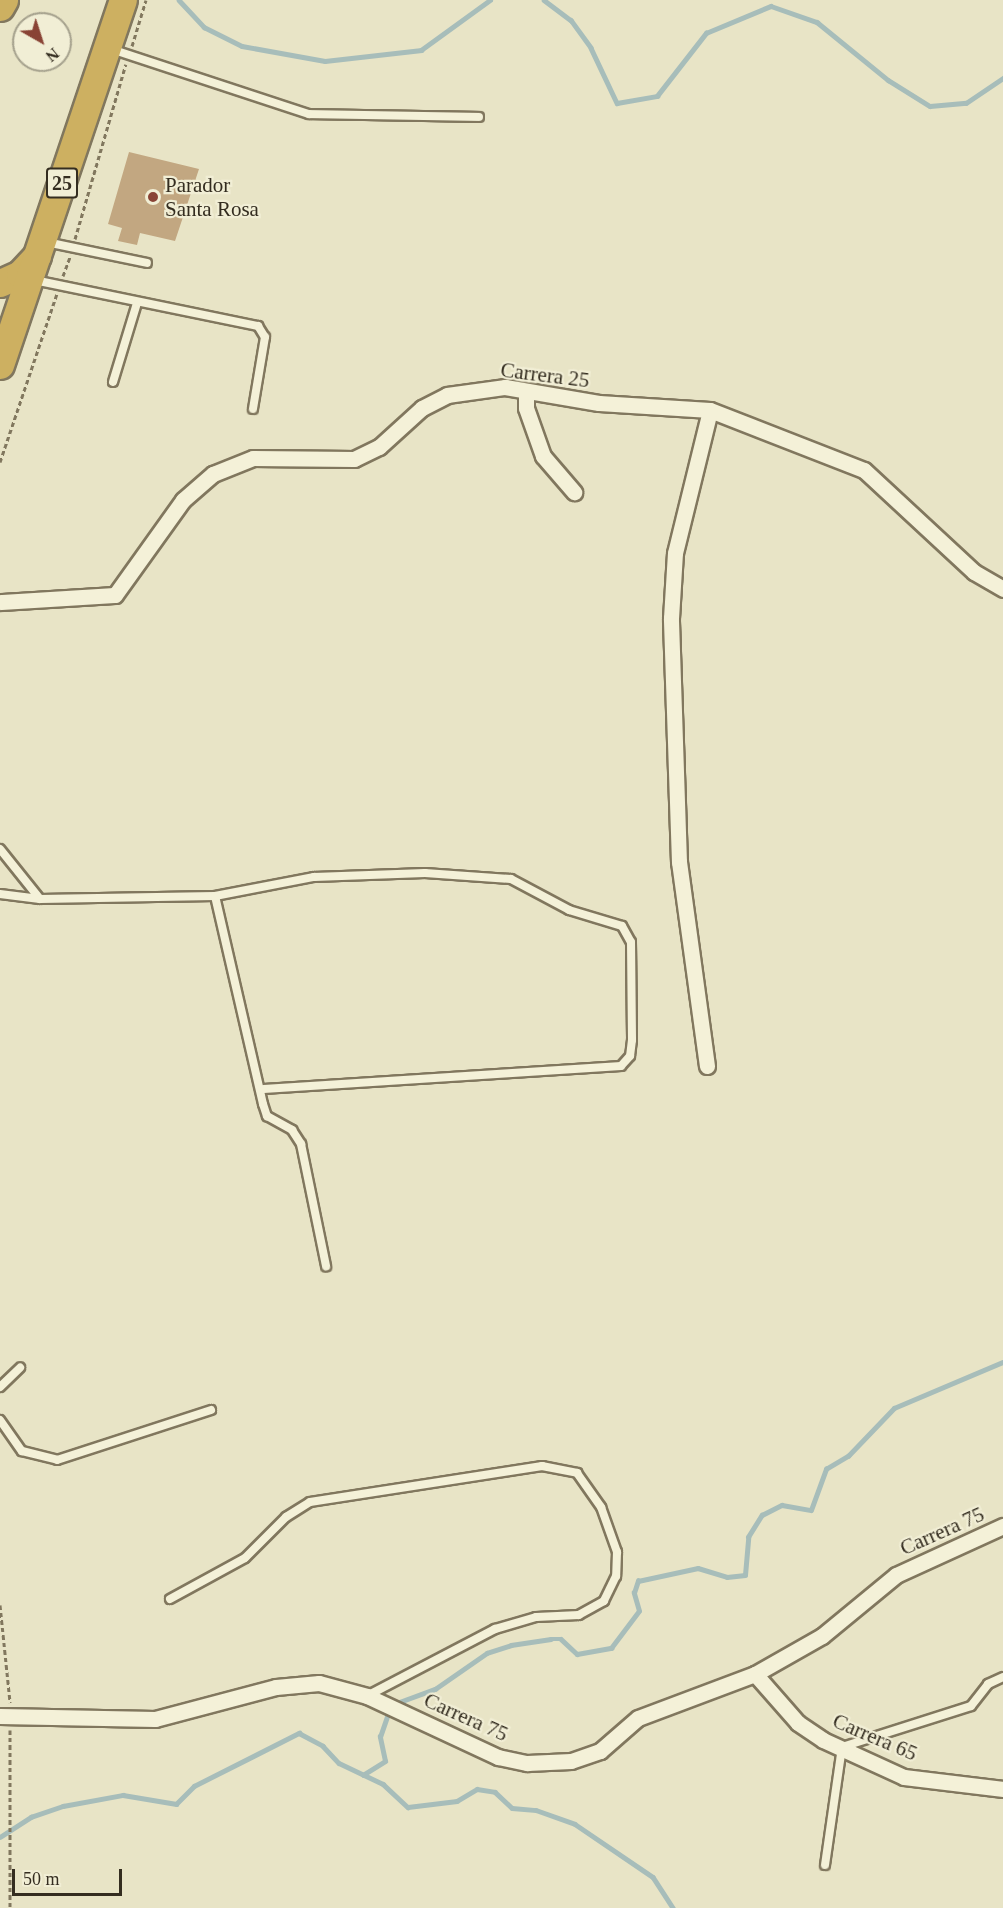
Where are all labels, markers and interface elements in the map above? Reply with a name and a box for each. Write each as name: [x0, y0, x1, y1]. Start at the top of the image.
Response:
north arrow: [12, 12, 72, 72]
text: N: [43, 45, 62, 65]
road number: 25: [46, 166, 78, 200]
place label: Parador Santa Rosa: [165, 172, 259, 222]
marker: Parador Santa Rosa: [146, 190, 160, 204]
street label: Carrera 25: [499, 357, 591, 393]
street label: Carrera 75: [896, 1501, 988, 1561]
street label: Carrera 75: [420, 1687, 512, 1747]
street label: Carrera 65: [829, 1708, 921, 1766]
scale bar: [15, 1857, 124, 1895]
text: 50 m: [23, 1869, 60, 1889]

